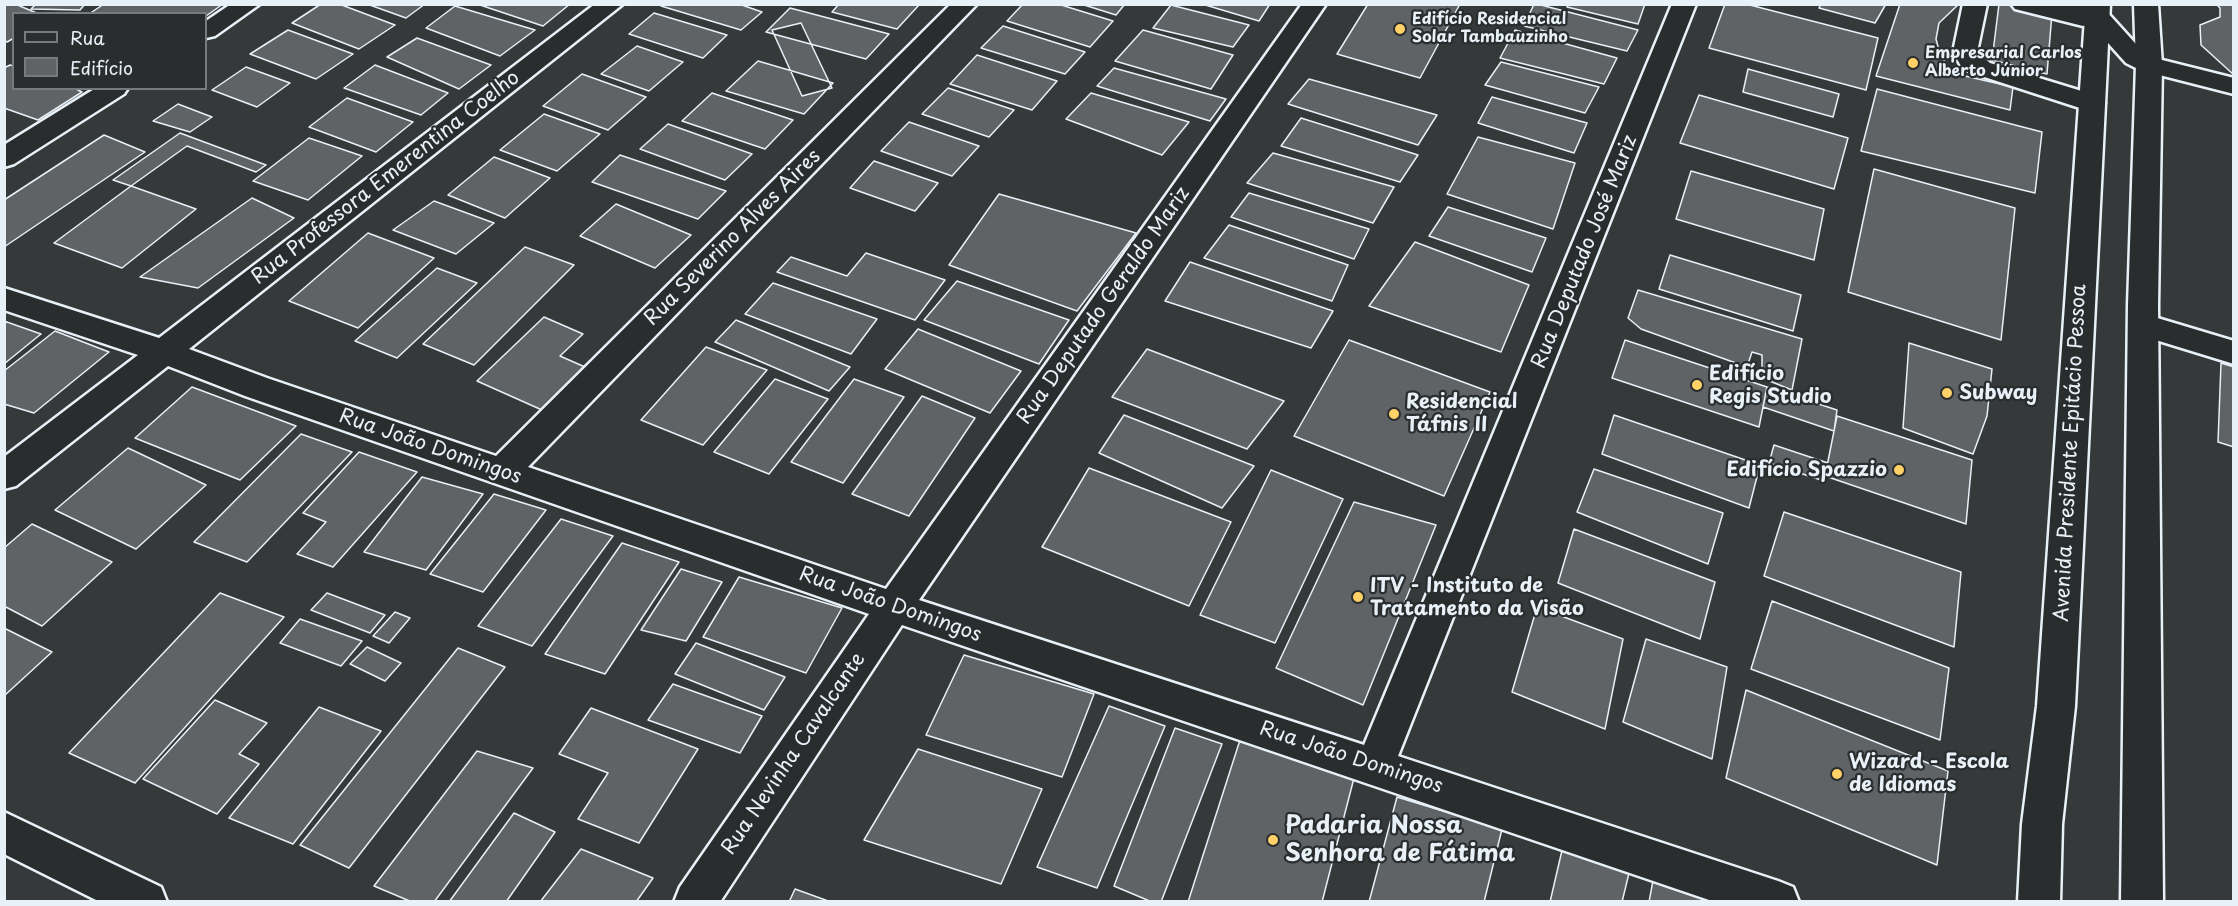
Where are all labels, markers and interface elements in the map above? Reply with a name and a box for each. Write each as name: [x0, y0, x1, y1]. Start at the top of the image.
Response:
place label: Edifício Residencial Solar Tambauzinho: [1412, 10, 1568, 48]
legend: [12, 12, 207, 90]
marker: Edifício Residencial Solar Tambauzinho: [1393, 22, 1407, 36]
text: Rua: [70, 24, 105, 51]
place label: Empresarial Carlos Alberto Júnior: [1925, 44, 2082, 82]
text: Edifício: [70, 54, 133, 81]
marker: Empresarial Carlos Alberto Júnior: [1906, 56, 1920, 70]
street label: Rua Professora Emerentina Coelho: [247, 66, 525, 290]
street label: Rua Deputado José Mariz: [1527, 132, 1643, 372]
street label: Rua Severino Alves Aires: [640, 145, 826, 331]
street label: Rua Deputado Geraldo Mariz: [1013, 183, 1195, 429]
street label: Avenida Presidente Epitácio Pessoa: [2050, 284, 2092, 622]
place label: Edifício Regis Studio: [1709, 362, 1832, 409]
marker: Edifício Regis Studio: [1690, 378, 1704, 392]
place label: Subway: [1959, 381, 2037, 405]
marker: Subway: [1940, 386, 1954, 400]
place label: Residencial Táfnis II: [1406, 390, 1517, 437]
street label: Rua João Domingos: [336, 405, 524, 489]
marker: Residencial Táfnis II: [1387, 407, 1401, 421]
place label: Edifício Spazzio: [1726, 458, 1887, 482]
marker: Edifício Spazzio: [1892, 463, 1906, 477]
street label: Rua João Domingos: [796, 563, 984, 647]
place label: ITV - Instituto de Tratamento da Visão: [1370, 574, 1584, 621]
marker: ITV - Instituto de Tratamento da Visão: [1351, 590, 1365, 604]
street label: Rua Nevinha Cavalcante: [717, 648, 871, 860]
street label: Rua João Domingos: [1256, 717, 1446, 799]
place label: Wizard - Escola de Idiomas: [1849, 750, 2009, 797]
marker: Wizard - Escola de Idiomas: [1830, 767, 1844, 781]
place label: Padaria Nossa Senhora de Fátima: [1285, 812, 1515, 868]
marker: Padaria Nossa Senhora de Fátima: [1266, 833, 1280, 847]

